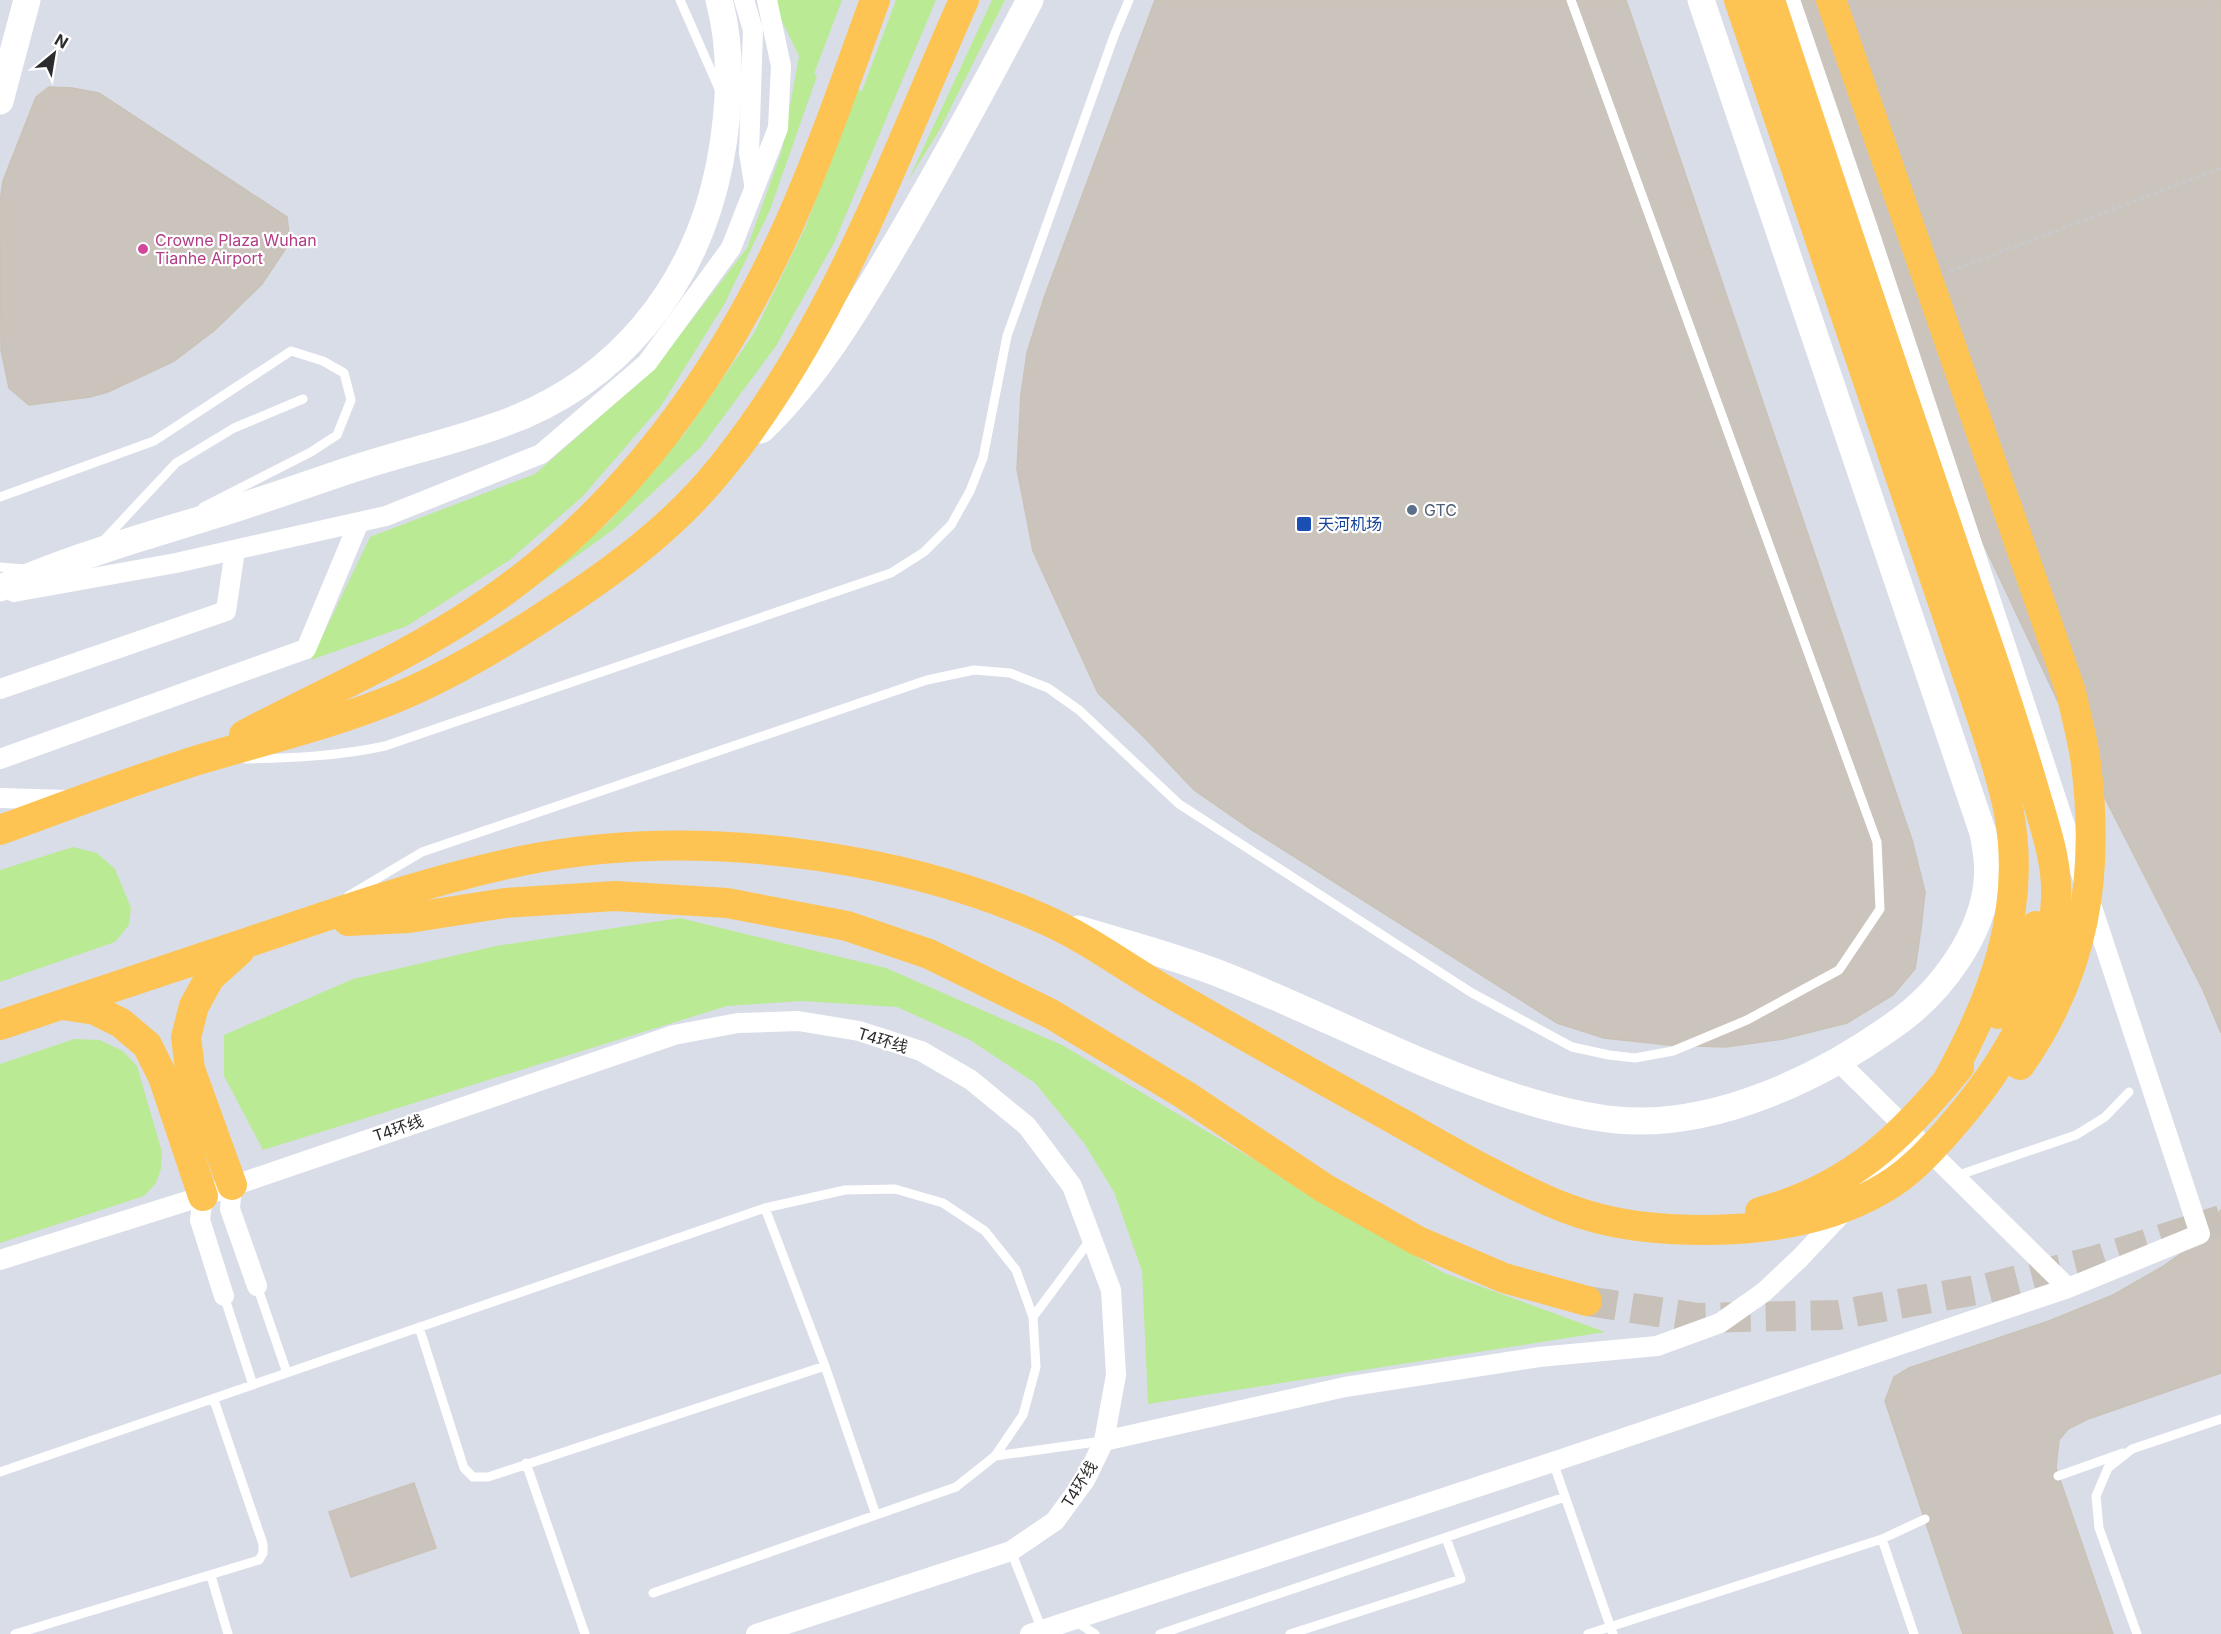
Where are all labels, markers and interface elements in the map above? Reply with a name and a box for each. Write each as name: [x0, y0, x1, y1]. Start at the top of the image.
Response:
north arrow: [24, 24, 84, 84]
text: N: [51, 29, 72, 53]
place label: Crowne Plaza Wuhan Tianhe Airport: [155, 230, 317, 268]
marker: Crowne Plaza Wuhan Tianhe Airport: [136, 242, 150, 256]
place label: GTC: [1424, 500, 1457, 520]
marker: GTC: [1405, 503, 1419, 517]
place label: 天河机场: [1318, 514, 1382, 534]
marker: 天河机场: [1295, 515, 1313, 533]
street label: T4环线: [855, 1023, 911, 1057]
street label: T4环线: [370, 1110, 426, 1146]
street label: T4环线: [1057, 1457, 1101, 1511]

